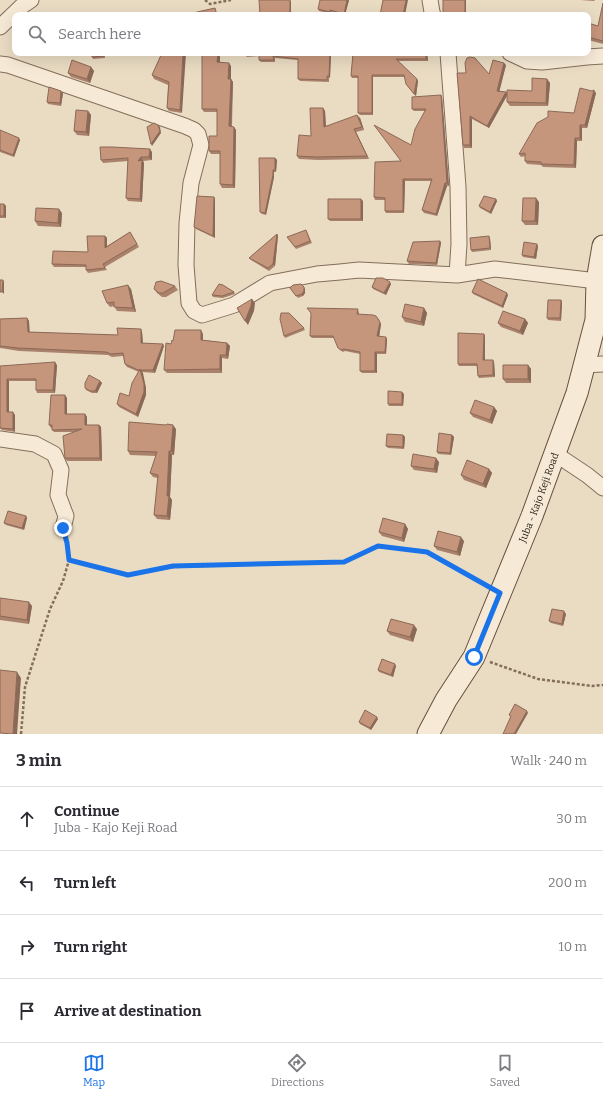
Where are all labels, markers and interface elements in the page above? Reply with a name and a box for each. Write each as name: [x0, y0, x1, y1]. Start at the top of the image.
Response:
search box: [12, 12, 591, 56]
icon: search: [26, 23, 48, 45]
text: Search here: [58, 25, 141, 43]
street label: Juba - Kajo Keji Road: [516, 451, 562, 545]
route end: [54, 519, 72, 537]
route start: [465, 648, 483, 666]
text: 3 min: [16, 750, 61, 771]
text: Walk · 240 m: [511, 753, 587, 768]
text: Continue: [54, 802, 120, 820]
icon: ahead: [16, 808, 38, 830]
text: 30 m: [556, 811, 587, 826]
text: Juba - Kajo Keji Road: [54, 820, 177, 835]
icon: left: [16, 872, 38, 894]
text: Turn left: [54, 874, 116, 892]
text: 200 m: [548, 875, 587, 890]
icon: right: [16, 936, 38, 958]
text: Turn right: [54, 938, 127, 956]
text: 10 m: [558, 939, 587, 954]
icon: arrive: [16, 1000, 38, 1022]
text: Arrive at destination: [54, 1002, 201, 1020]
tab: Map: [83, 1052, 105, 1089]
tab: Directions: [271, 1052, 324, 1089]
tab: Saved: [490, 1052, 520, 1089]

